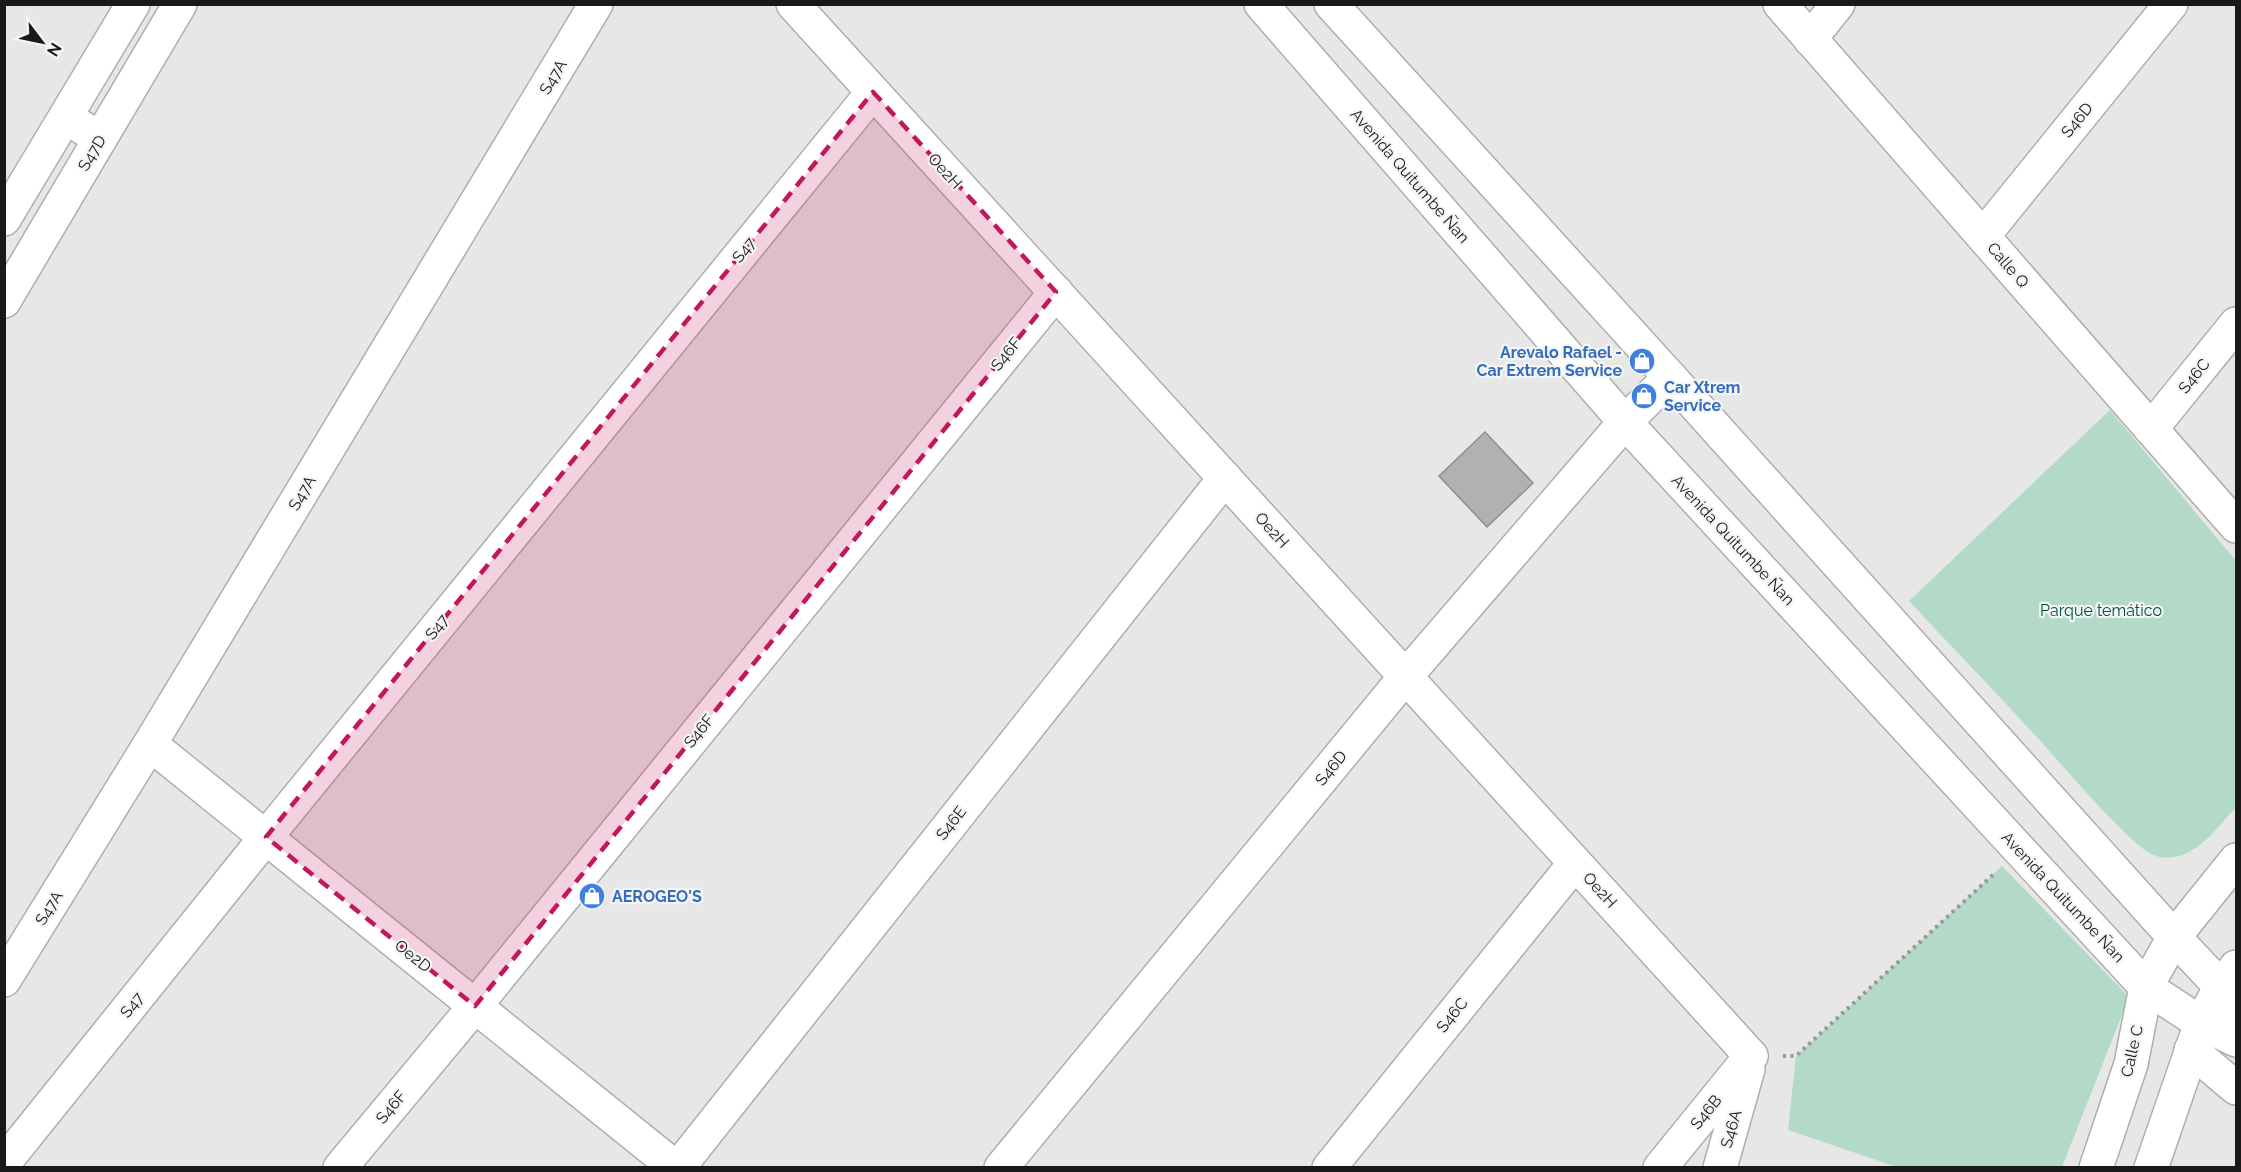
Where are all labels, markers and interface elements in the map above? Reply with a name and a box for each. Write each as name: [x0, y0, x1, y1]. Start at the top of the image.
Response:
north arrow: [12, 12, 72, 72]
text: N: [43, 39, 66, 60]
street label: S47A: [535, 56, 571, 98]
street label: S46D: [2057, 99, 2097, 141]
street label: Avenida Quitumbe Ñan: [1347, 104, 1474, 247]
street label: S47D: [74, 132, 110, 174]
street label: Oe2H: [924, 149, 966, 193]
street label: S47: [728, 233, 760, 266]
street label: Calle Q: [1983, 238, 2033, 292]
street label: S46F: [987, 333, 1025, 375]
place label: Arevalo Rafael - Car Extrem Service: [1476, 343, 1622, 380]
shop icon: Arevalo Rafael - Car Extrem Service: [1627, 346, 1657, 376]
street label: S46C: [2174, 355, 2214, 397]
place label: Car Xtrem Service: [1664, 378, 1741, 415]
shop icon: Car Xtrem Service: [1629, 381, 1659, 411]
street label: Avenida Quitumbe Ñan: [1668, 470, 1799, 609]
street label: S47A: [284, 472, 320, 514]
street label: Oe2H: [1251, 508, 1293, 552]
park label: Parque temático: [2040, 601, 2162, 620]
street label: S47: [421, 610, 453, 643]
street label: S46F: [680, 710, 718, 752]
street label: S46D: [1311, 747, 1351, 789]
street label: S46E: [932, 802, 970, 844]
street label: Avenida Quitumbe Ñan: [1998, 827, 2129, 966]
street label: Oe2H: [1579, 868, 1621, 912]
shop icon: AEROGEO'S: [577, 881, 607, 911]
street label: S47A: [31, 887, 67, 929]
place label: AEROGEO'S: [612, 887, 702, 906]
street label: Oe2D: [391, 936, 435, 976]
street label: S47: [116, 988, 148, 1021]
street label: S46C: [1432, 994, 1472, 1036]
street label: Calle C: [2117, 1023, 2147, 1079]
street label: S46F: [372, 1087, 410, 1127]
street label: S46B: [1686, 1091, 1726, 1133]
street label: S46A: [1717, 1108, 1746, 1150]

